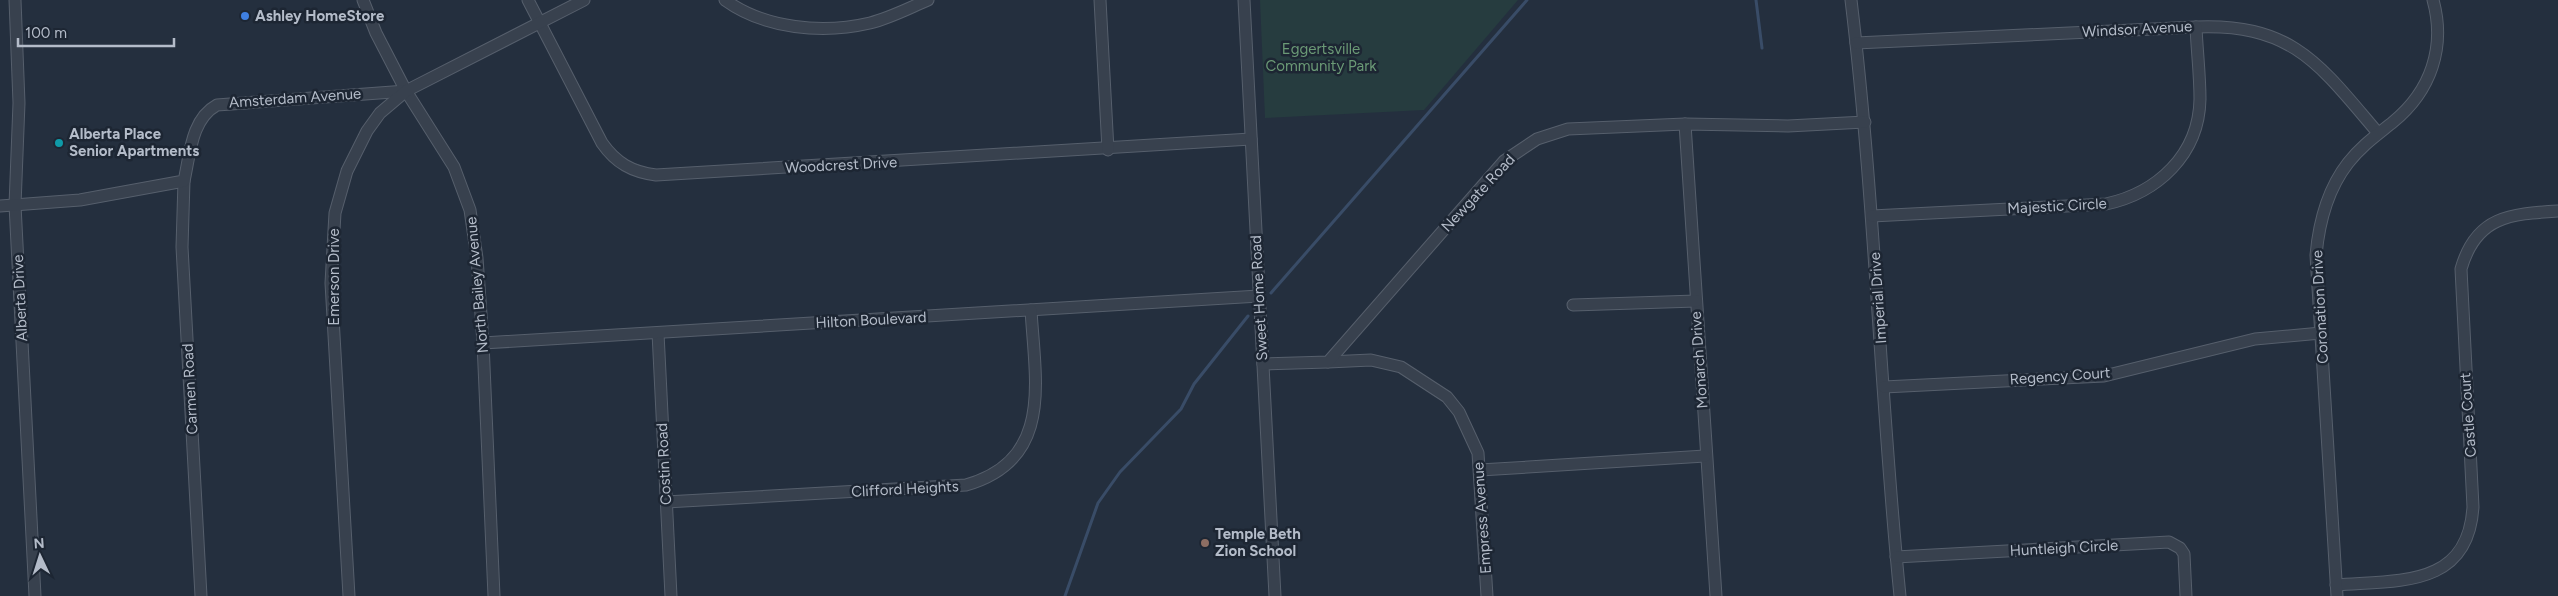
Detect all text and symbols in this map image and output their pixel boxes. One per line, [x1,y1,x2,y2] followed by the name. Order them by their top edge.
[255,7,385,25] place label: Ashley HomeStore
[239,10,251,22] marker: Ashley HomeStore
[18,15,174,47] scale bar
[2081,17,2193,41] street label: Windsor Avenue
[25,24,67,42] text: 100 m
[1265,40,1377,75] park label: Eggertsville Community Park
[228,84,362,112] street label: Amsterdam Avenue
[69,125,199,160] place label: Alberta Place Senior Apartments
[53,137,65,149] marker: Alberta Place Senior Apartments
[1437,150,1519,236] street label: Newgate Road
[784,153,898,177] street label: Woodcrest Drive
[2007,194,2107,218] street label: Majestic Circle
[462,216,492,354] street label: North Bailey Avenue
[325,228,343,326] street label: Emerson Drive
[1247,235,1271,361] street label: Sweet Home Road
[2308,250,2332,364] street label: Coronation Drive
[1866,252,1890,344] street label: Imperial Drive
[9,254,31,342] street label: Alberta Drive
[815,308,927,332] street label: Hilton Boulevard
[1687,311,1711,409] street label: Monarch Drive
[179,343,201,435] street label: Carmen Road
[2009,363,2111,389] street label: Regency Court
[2456,372,2480,458] street label: Castle Court
[653,422,675,506] street label: Costin Road
[1469,461,1495,575] street label: Empress Avenue
[851,477,959,501] street label: Clifford Heights
[1215,525,1301,560] place label: Temple Beth Zion School
[15,531,65,581] north arrow
[33,535,45,552] text: N
[2009,536,2119,560] street label: Huntleigh Circle
[1199,537,1211,549] marker: Temple Beth Zion School

